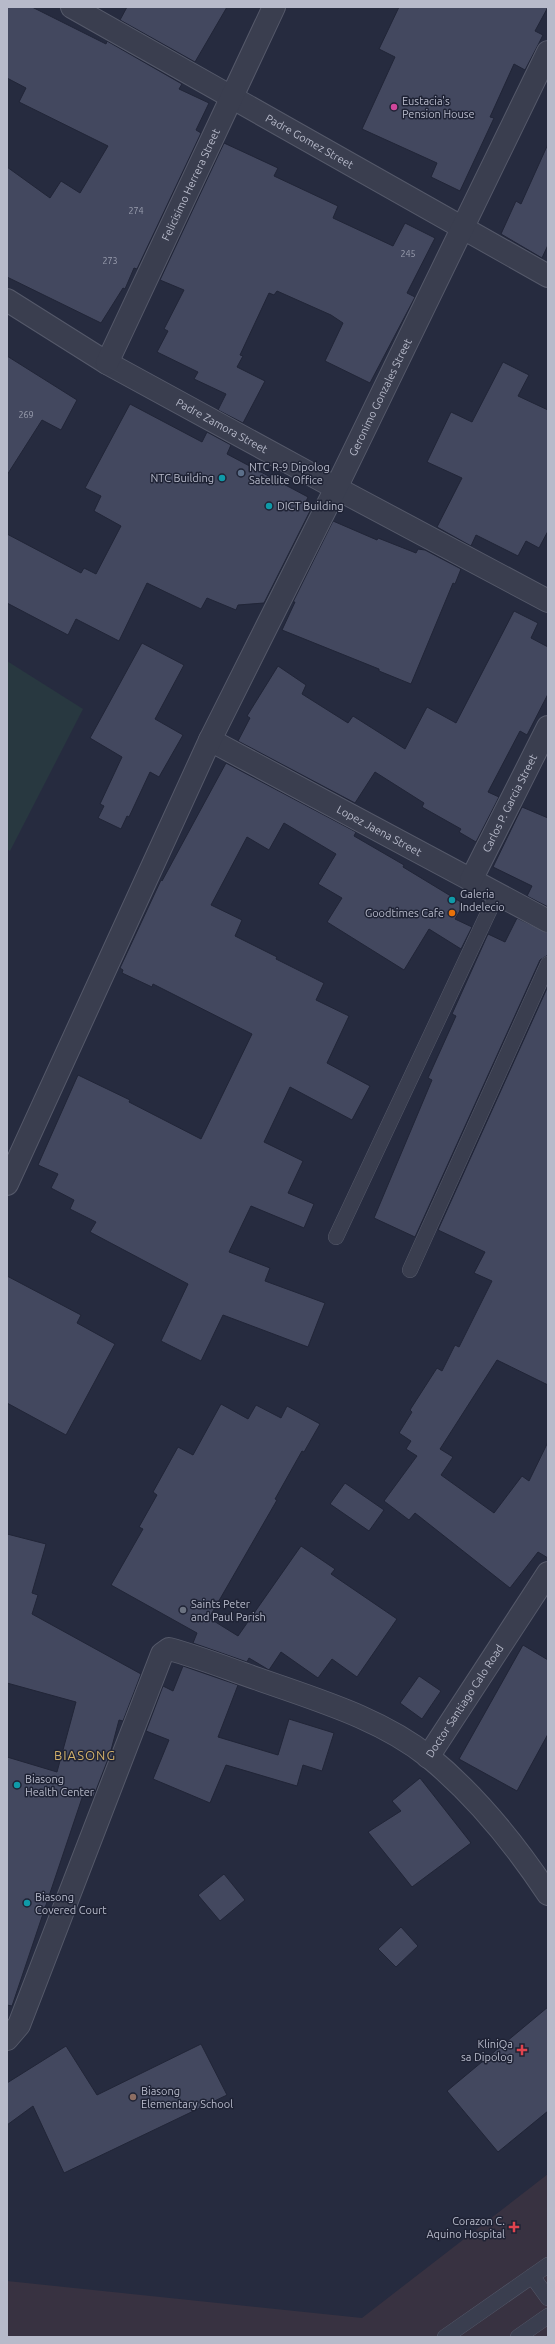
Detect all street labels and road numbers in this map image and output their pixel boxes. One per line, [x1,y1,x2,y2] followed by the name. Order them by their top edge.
[264,112,356,171] street label: Padre Gomez Street
[159,126,222,243] street label: Felicisimo Herrera Street
[347,336,414,458] street label: Geronimo Gonzales Street
[174,396,270,456] street label: Padre Zamora Street
[480,752,540,854] street label: Carlos P. Garcia Street
[335,803,424,859] street label: Lopez Jaena Street
[423,1642,506,1759] street label: Doctor Santiago Calo Road

